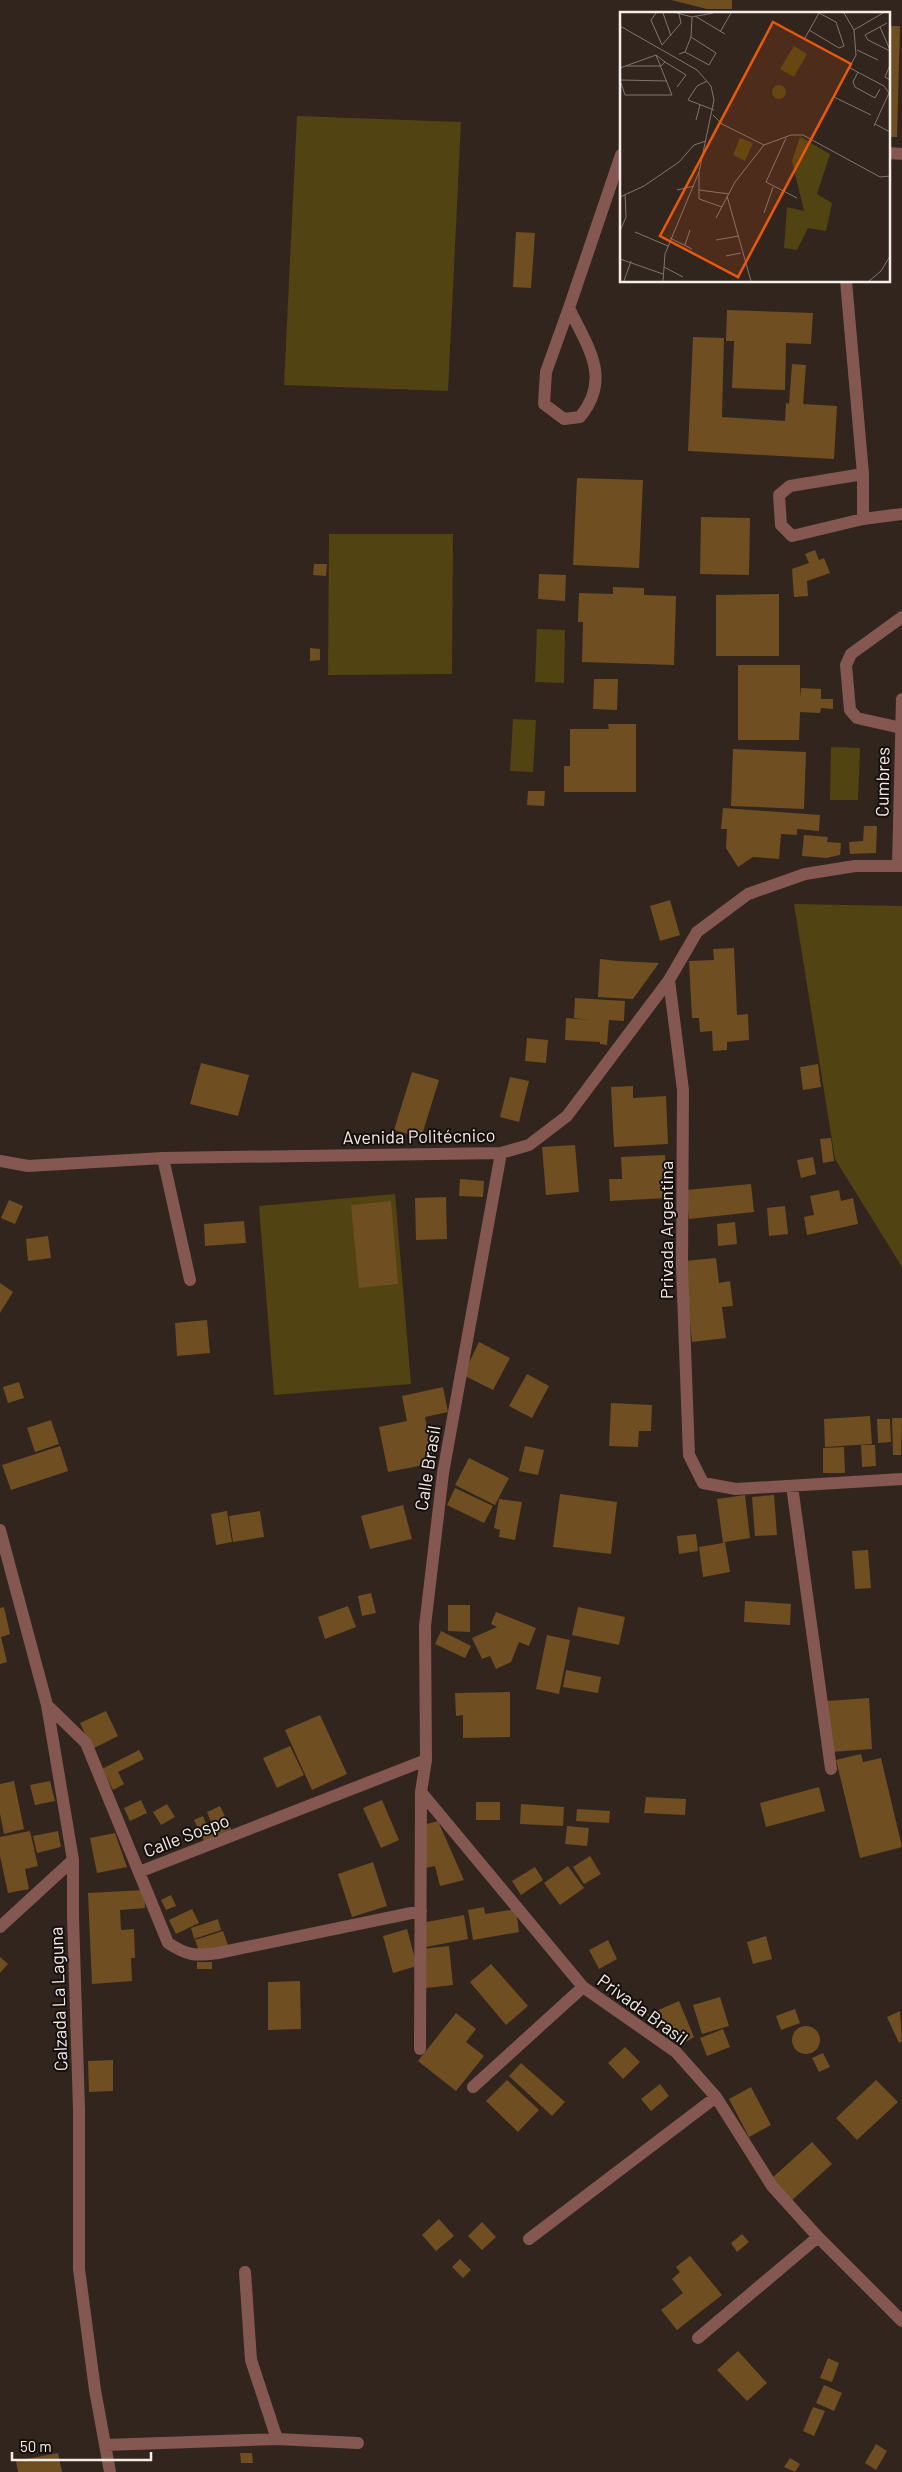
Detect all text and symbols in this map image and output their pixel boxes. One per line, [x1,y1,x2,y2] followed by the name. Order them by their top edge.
[620,12,890,282] inset map
[870,747,894,817] street label: Cumbres
[342,1124,496,1148] street label: Avenida Politécnico
[655,1161,677,1299] street label: Privada Argentina
[409,1424,445,1512] street label: Calle Brasil
[140,1809,232,1861] street label: Calle Sospo
[44,1926,72,2072] street label: Calzada La Laguna
[594,1969,692,2049] street label: Privada Brasil
[12,2430,151,2462] scale bar
[20,2437,52,2455] text: 50 m

